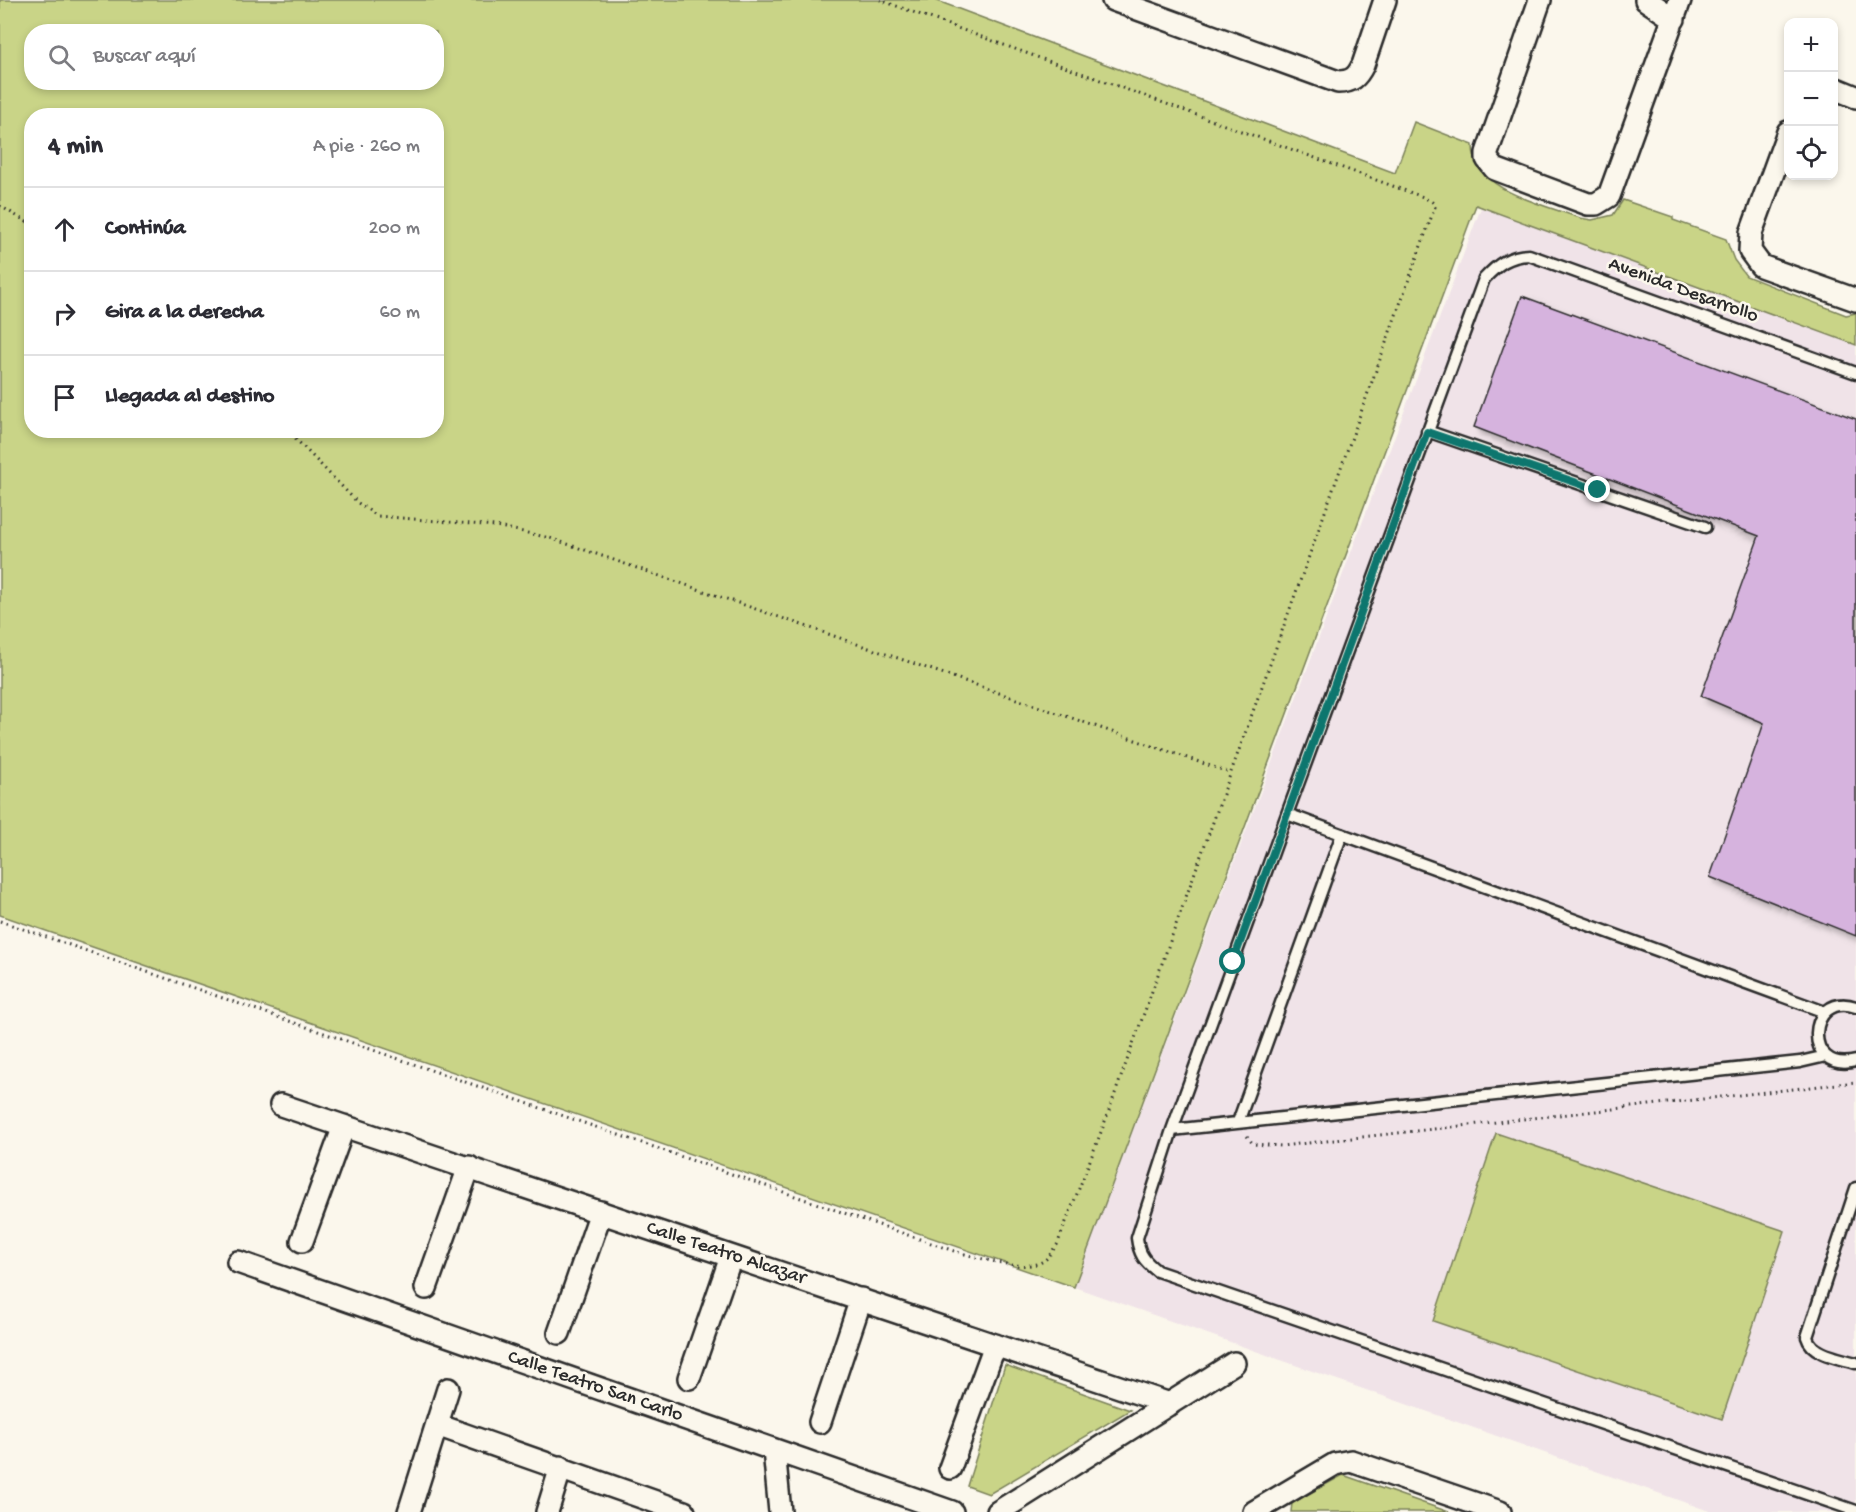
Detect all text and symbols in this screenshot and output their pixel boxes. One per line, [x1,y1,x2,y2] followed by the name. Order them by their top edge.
[1784,18,1838,180] map controls
[1784,18,1838,72] button: +
[24,24,444,90] search box
[45,41,78,74] icon: search
[93,44,196,70] text: Buscar aquí
[1784,72,1838,126] button: −
[1784,126,1838,180] button: locate
[48,132,103,163] text: 4 min
[313,136,420,159] text: A pie · 260 m
[48,213,81,246] icon: ahead
[105,216,186,242] text: Continúa
[369,218,420,241] text: 200 m
[1605,253,1761,329] street label: Avenida Desarrollo
[48,297,81,330] icon: right
[105,300,263,326] text: Gira a la derecha
[380,302,420,325] text: 60 m
[48,381,81,414] icon: arrive
[105,384,275,410] text: Llegada al destino
[1584,476,1610,502] route end
[1219,948,1245,974] route start
[643,1217,811,1291] street label: Calle Teatro Alcazar
[504,1346,686,1428] street label: Calle Teatro San Carlo

